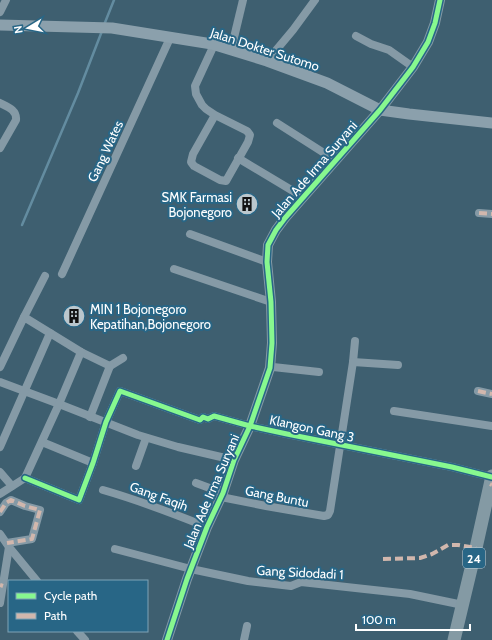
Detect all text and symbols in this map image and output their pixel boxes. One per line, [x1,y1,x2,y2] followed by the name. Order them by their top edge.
[8,8,48,48] north arrow
[208,24,322,74] street label: Jalan Dokter Sutomo
[11,25,26,35] text: N
[84,117,126,184] street label: Gang Wates
[267,117,360,221] street label: Jalan Ade Irma Suryani
[161,189,232,221] place label: SMK Farmasi Bojonegoro
[234,191,260,217] building icon: SMK Farmasi Bojonegoro
[90,301,211,333] place label: MIN 1 Bojonegoro Kepatihan,Bojonegoro
[61,303,87,329] building icon: MIN 1 Bojonegoro Kepatihan,Bojonegoro
[268,411,356,445] street label: Klangon Gang 3
[179,431,242,551] street label: Jalan Ade Irma Suryani
[128,478,190,514] street label: Gang Faqih
[244,482,310,510] street label: Gang Buntu
[463,548,485,568] road number: 24
[256,562,344,582] street label: Gang Sidodadi 1
[8,580,148,632] legend
[44,588,97,603] text: Cycle path
[356,606,470,632] scale bar
[44,608,67,623] text: Path
[362,612,396,627] text: 100 m

